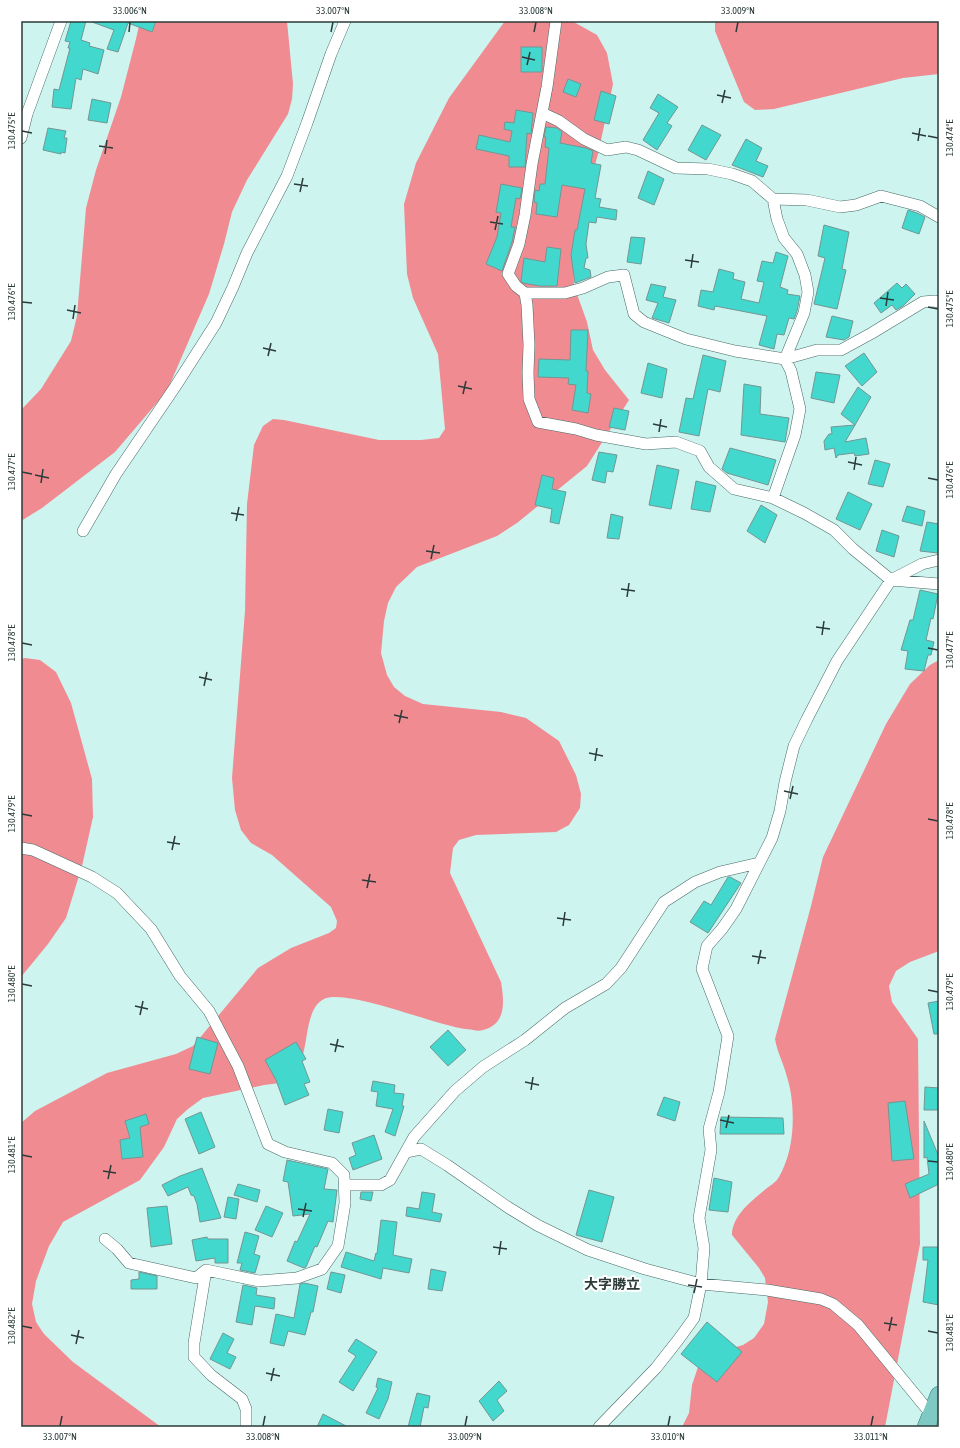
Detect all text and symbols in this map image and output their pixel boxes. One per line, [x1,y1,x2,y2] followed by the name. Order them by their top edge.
[113,5,147,16] text: 33.006°N
[316,5,350,16] text: 33.007°N
[519,5,553,16] text: 33.008°N
[721,5,755,16] text: 33.009°N
[6,112,17,150] text: 130.475°E
[944,119,955,157] text: 130.474°E
[6,283,17,321] text: 130.476°E
[944,290,955,328] text: 130.475°E
[6,453,17,491] text: 130.477°E
[944,461,955,499] text: 130.476°E
[6,624,17,662] text: 130.478°E
[944,631,955,669] text: 130.477°E
[6,795,17,833] text: 130.479°E
[944,802,955,840] text: 130.478°E
[6,965,17,1003] text: 130.480°E
[944,973,955,1011] text: 130.479°E
[6,1136,17,1174] text: 130.481°E
[944,1143,955,1181] text: 130.480°E
[584,1276,640,1292] district label: 大字勝立
[6,1307,17,1345] text: 130.482°E
[944,1314,955,1352] text: 130.481°E
[43,1431,77,1442] text: 33.007°N
[246,1431,280,1442] text: 33.008°N
[448,1431,482,1442] text: 33.009°N
[651,1431,685,1442] text: 33.010°N
[854,1431,888,1442] text: 33.011°N

